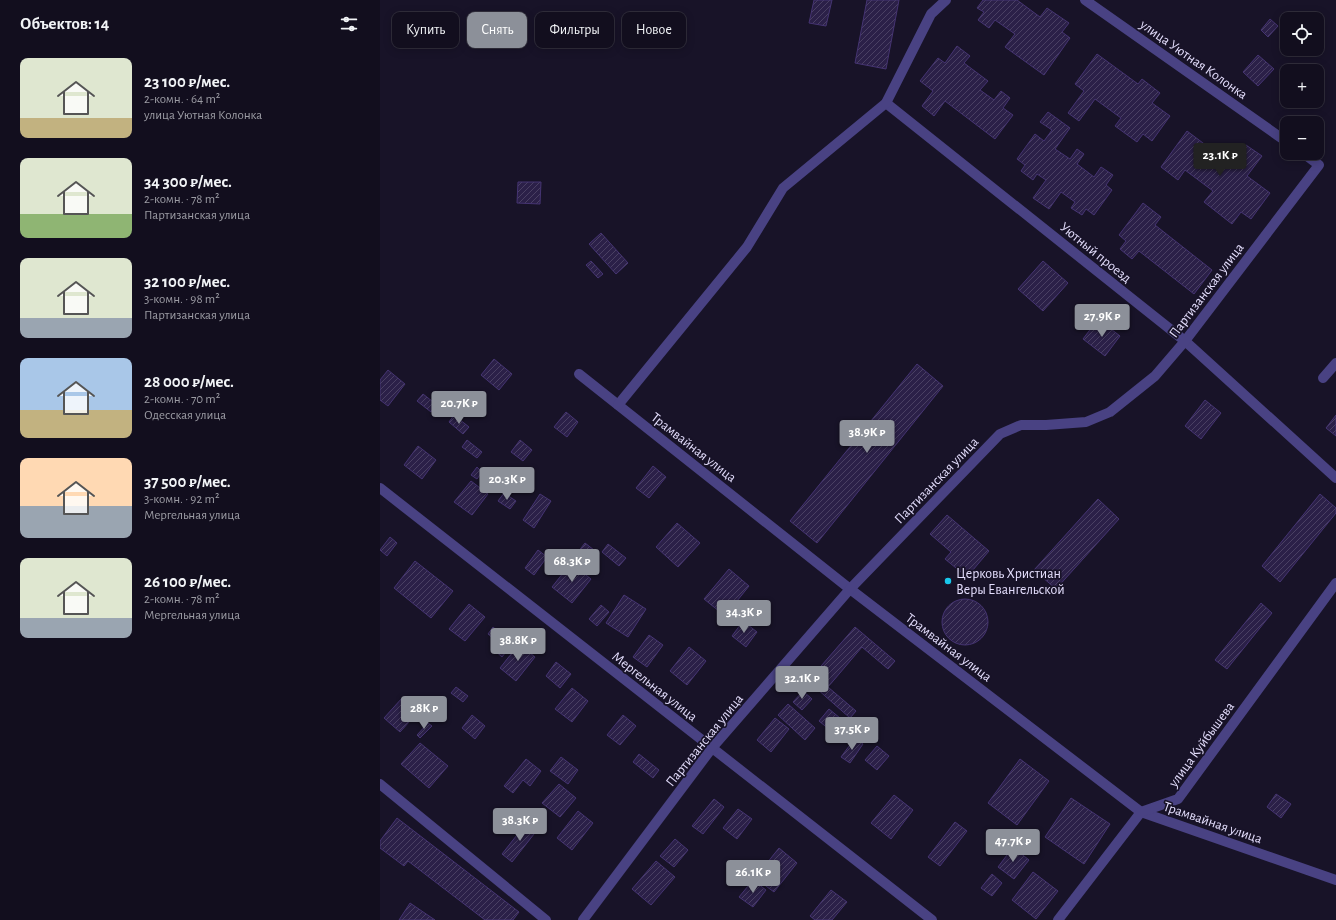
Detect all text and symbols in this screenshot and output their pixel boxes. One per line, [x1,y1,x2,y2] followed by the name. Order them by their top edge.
[392,12,459,48] chip: Купить
[467,12,527,48] chip: Снять
[535,12,614,48] chip: Фильтры
[622,12,686,48] chip: Новое
[1280,12,1324,160] map controls
[1280,12,1324,56] button: locate
[338,13,360,35] icon: filters
[20,15,109,32] text: Объектов: 14
[1136,17,1250,102] street label: улица Уютная Колонка
[1280,64,1324,108] button: +
[144,73,230,90] text: 23 100 ₽/мес.
[52,74,100,122] icon: home
[144,93,220,106] text: 2-комн. · 64 m²
[144,109,262,122] text: улица Уютная Колонка
[1280,116,1324,160] button: −
[1183,143,1257,177] pin: 23.1K ₽
[1202,149,1238,162] text: 23.1K ₽
[144,173,232,190] text: 34 300 ₽/мес.
[52,174,100,222] icon: home
[144,193,220,206] text: 2-комн. · 78 m²
[144,209,250,222] text: Партизанская улица
[1057,220,1134,286] street label: Уютный проезд
[1167,240,1247,340] street label: Партизанская улица
[144,273,230,290] text: 32 100 ₽/мес.
[52,274,100,322] icon: home
[144,293,220,306] text: 3-комн. · 98 m²
[1065,304,1139,338] pin: 27.9K ₽
[144,309,250,322] text: Партизанская улица
[1084,310,1120,323] text: 27.9K ₽
[144,373,234,390] text: 28 000 ₽/мес.
[52,374,100,422] icon: home
[422,391,496,425] pin: 20.7K ₽
[144,393,220,406] text: 2-комн. · 70 m²
[440,397,478,410] text: 20.7K ₽
[144,409,226,422] text: Одесская улица
[648,410,739,486] street label: Трамвайная улица
[830,420,904,454] pin: 38.9K ₽
[849,426,885,439] text: 38.9K ₽
[892,434,982,527] street label: Партизанская улица
[470,467,544,501] pin: 20.3K ₽
[144,473,231,490] text: 37 500 ₽/мес.
[488,473,526,486] text: 20.3K ₽
[52,474,100,522] icon: home
[144,493,219,506] text: 3-комн. · 92 m²
[144,509,240,522] text: Мергельная улица
[535,549,609,583] pin: 68.3K ₽
[554,555,590,568] text: 68.3K ₽
[956,567,1065,597] place label: Церковь Христиан Веры Евангельской
[144,573,231,590] text: 26 100 ₽/мес.
[52,574,100,622] icon: home
[943,576,953,586] marker: Церковь Христиан Веры Евангельской
[144,593,220,606] text: 2-комн. · 78 m²
[707,600,781,634] pin: 34.3K ₽
[726,606,762,619] text: 34.3K ₽
[144,609,240,622] text: Мергельная улица
[903,611,994,685] street label: Трамвайная улица
[481,628,555,662] pin: 38.8K ₽
[499,634,537,647] text: 38.8K ₽
[609,649,700,725] street label: Мергельная улица
[765,666,839,700] pin: 32.1K ₽
[784,672,820,685] text: 32.1K ₽
[663,691,747,789] street label: Партизанская улица
[396,696,452,730] pin: 28K ₽
[1166,699,1238,790] street label: улица Куйбышева
[410,702,438,715] text: 28K ₽
[815,717,889,751] pin: 37.5K ₽
[834,723,870,736] text: 37.5K ₽
[1161,799,1264,847] street label: Трамвайная улица
[483,808,557,842] pin: 38.3K ₽
[502,814,538,827] text: 38.3K ₽
[976,829,1050,863] pin: 47.7K ₽
[995,835,1031,848] text: 47.7K ₽
[716,860,790,894] pin: 26.1K ₽
[735,866,771,879] text: 26.1K ₽

